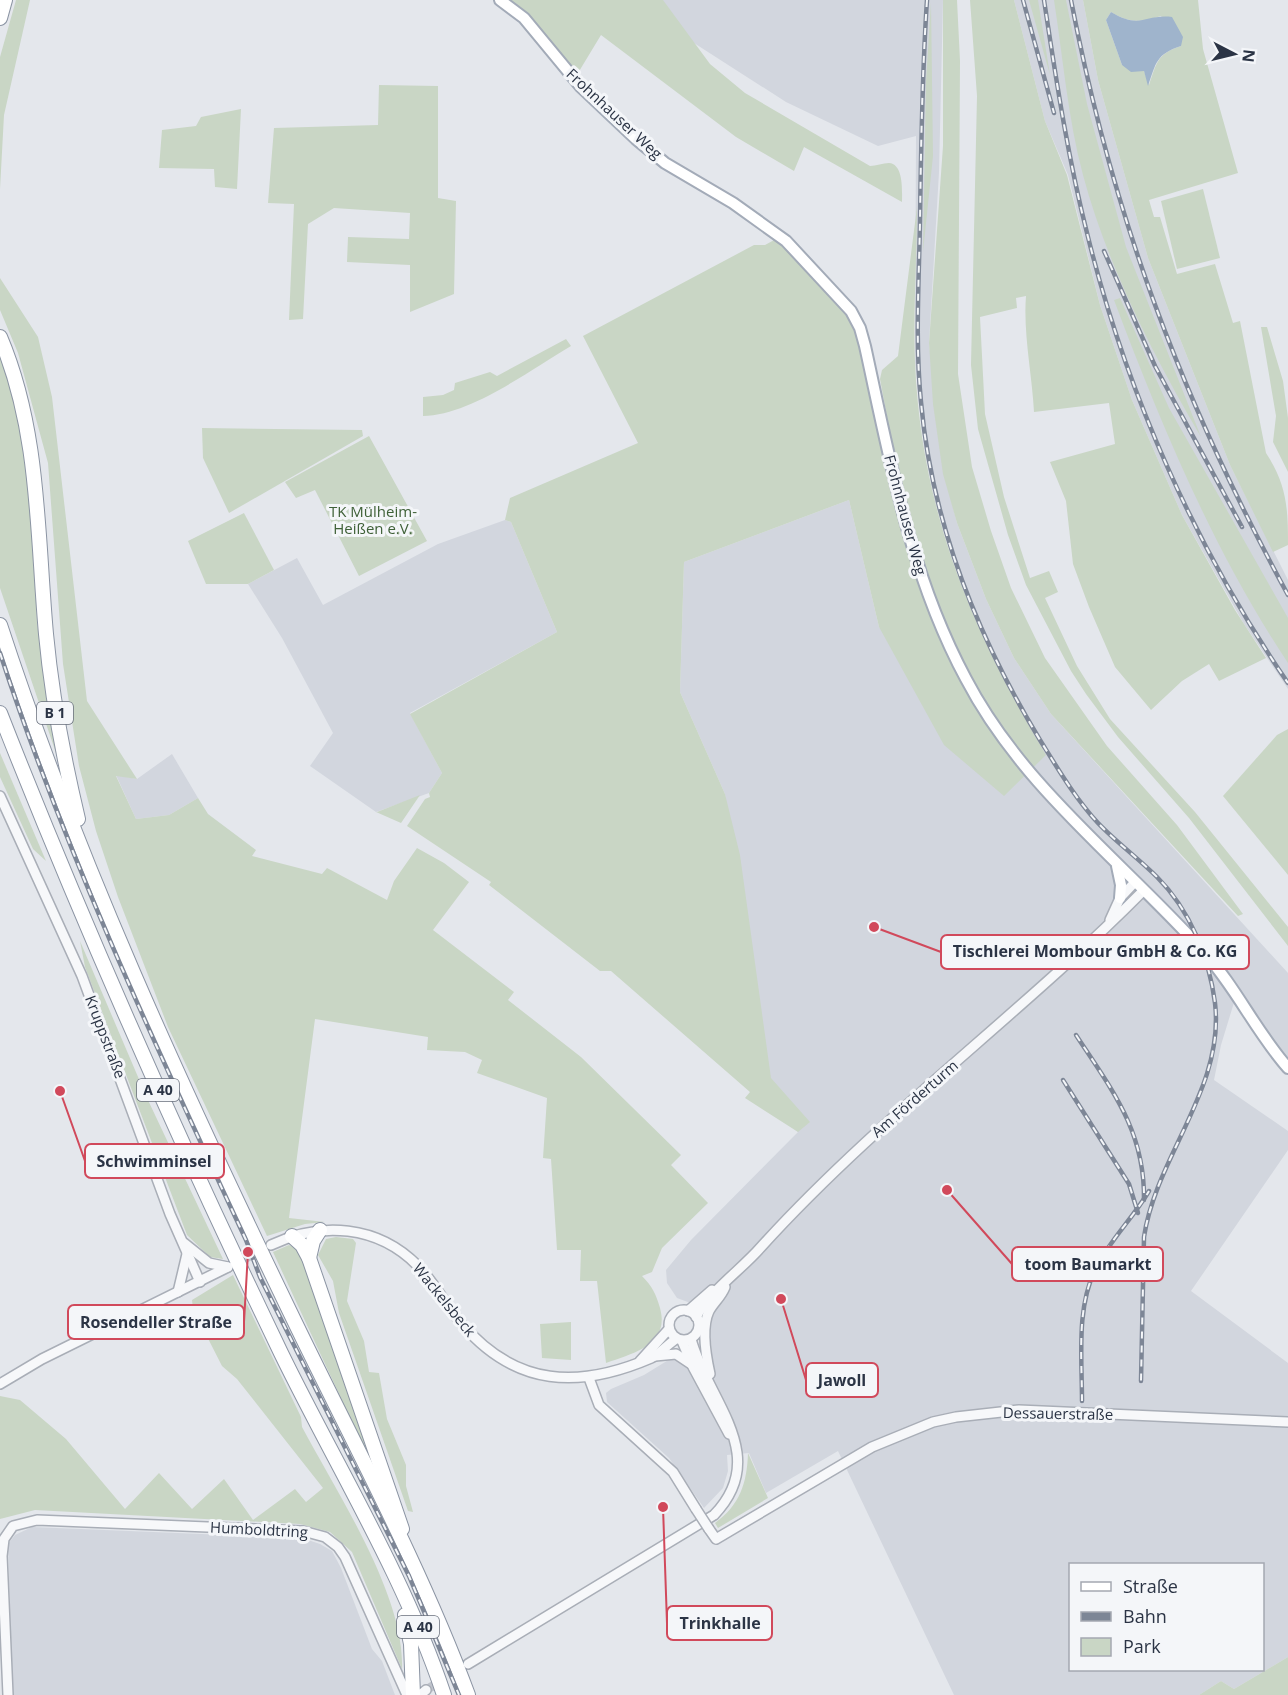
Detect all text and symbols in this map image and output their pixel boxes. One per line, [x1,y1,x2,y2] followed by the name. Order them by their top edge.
[1204,24,1264,84] north arrow
[1237,48,1261,64] text: N
[563,64,667,163] street label: Frohnhauser Weg
[880,452,932,577] street label: Frohnhauser Weg
[329,501,417,538] park label: TK Mülheim- Heißen e.V.
[37,702,73,724] road number: B 1
[941,935,1249,969] callout: Tischlerei Mombour GmbH & Co. KG
[953,940,1237,962] text: Tischlerei Mombour GmbH & Co. KG
[81,992,131,1081] street label: Kruppstraße
[867,1055,962,1141] street label: Am Förderturm
[137,1079,179,1101] road number: A 40
[85,1144,224,1178] callout: Schwimminsel
[96,1150,212,1172] text: Schwimminsel
[1012,1247,1163,1281] callout: toom Baumarkt
[1024,1253,1152,1275] text: toom Baumarkt
[409,1258,481,1340] street label: Wackelsbeck
[68,1305,244,1339] callout: Rosendeller Straße
[80,1311,232,1333] text: Rosendeller Straße
[806,1363,878,1397] callout: Jawoll
[816,1369,866,1391] text: Jawoll
[1003,1402,1113,1424] street label: Dessauerstraße
[210,1516,308,1542] street label: Humboldtring
[1069,1563,1264,1671] legend
[1123,1574,1178,1598] text: Straße
[1123,1604,1167,1628] text: Bahn
[667,1606,772,1640] callout: Trinkhalle
[679,1612,761,1634] text: Trinkhalle
[397,1616,439,1638] road number: A 40
[1123,1634,1161,1658] text: Park

